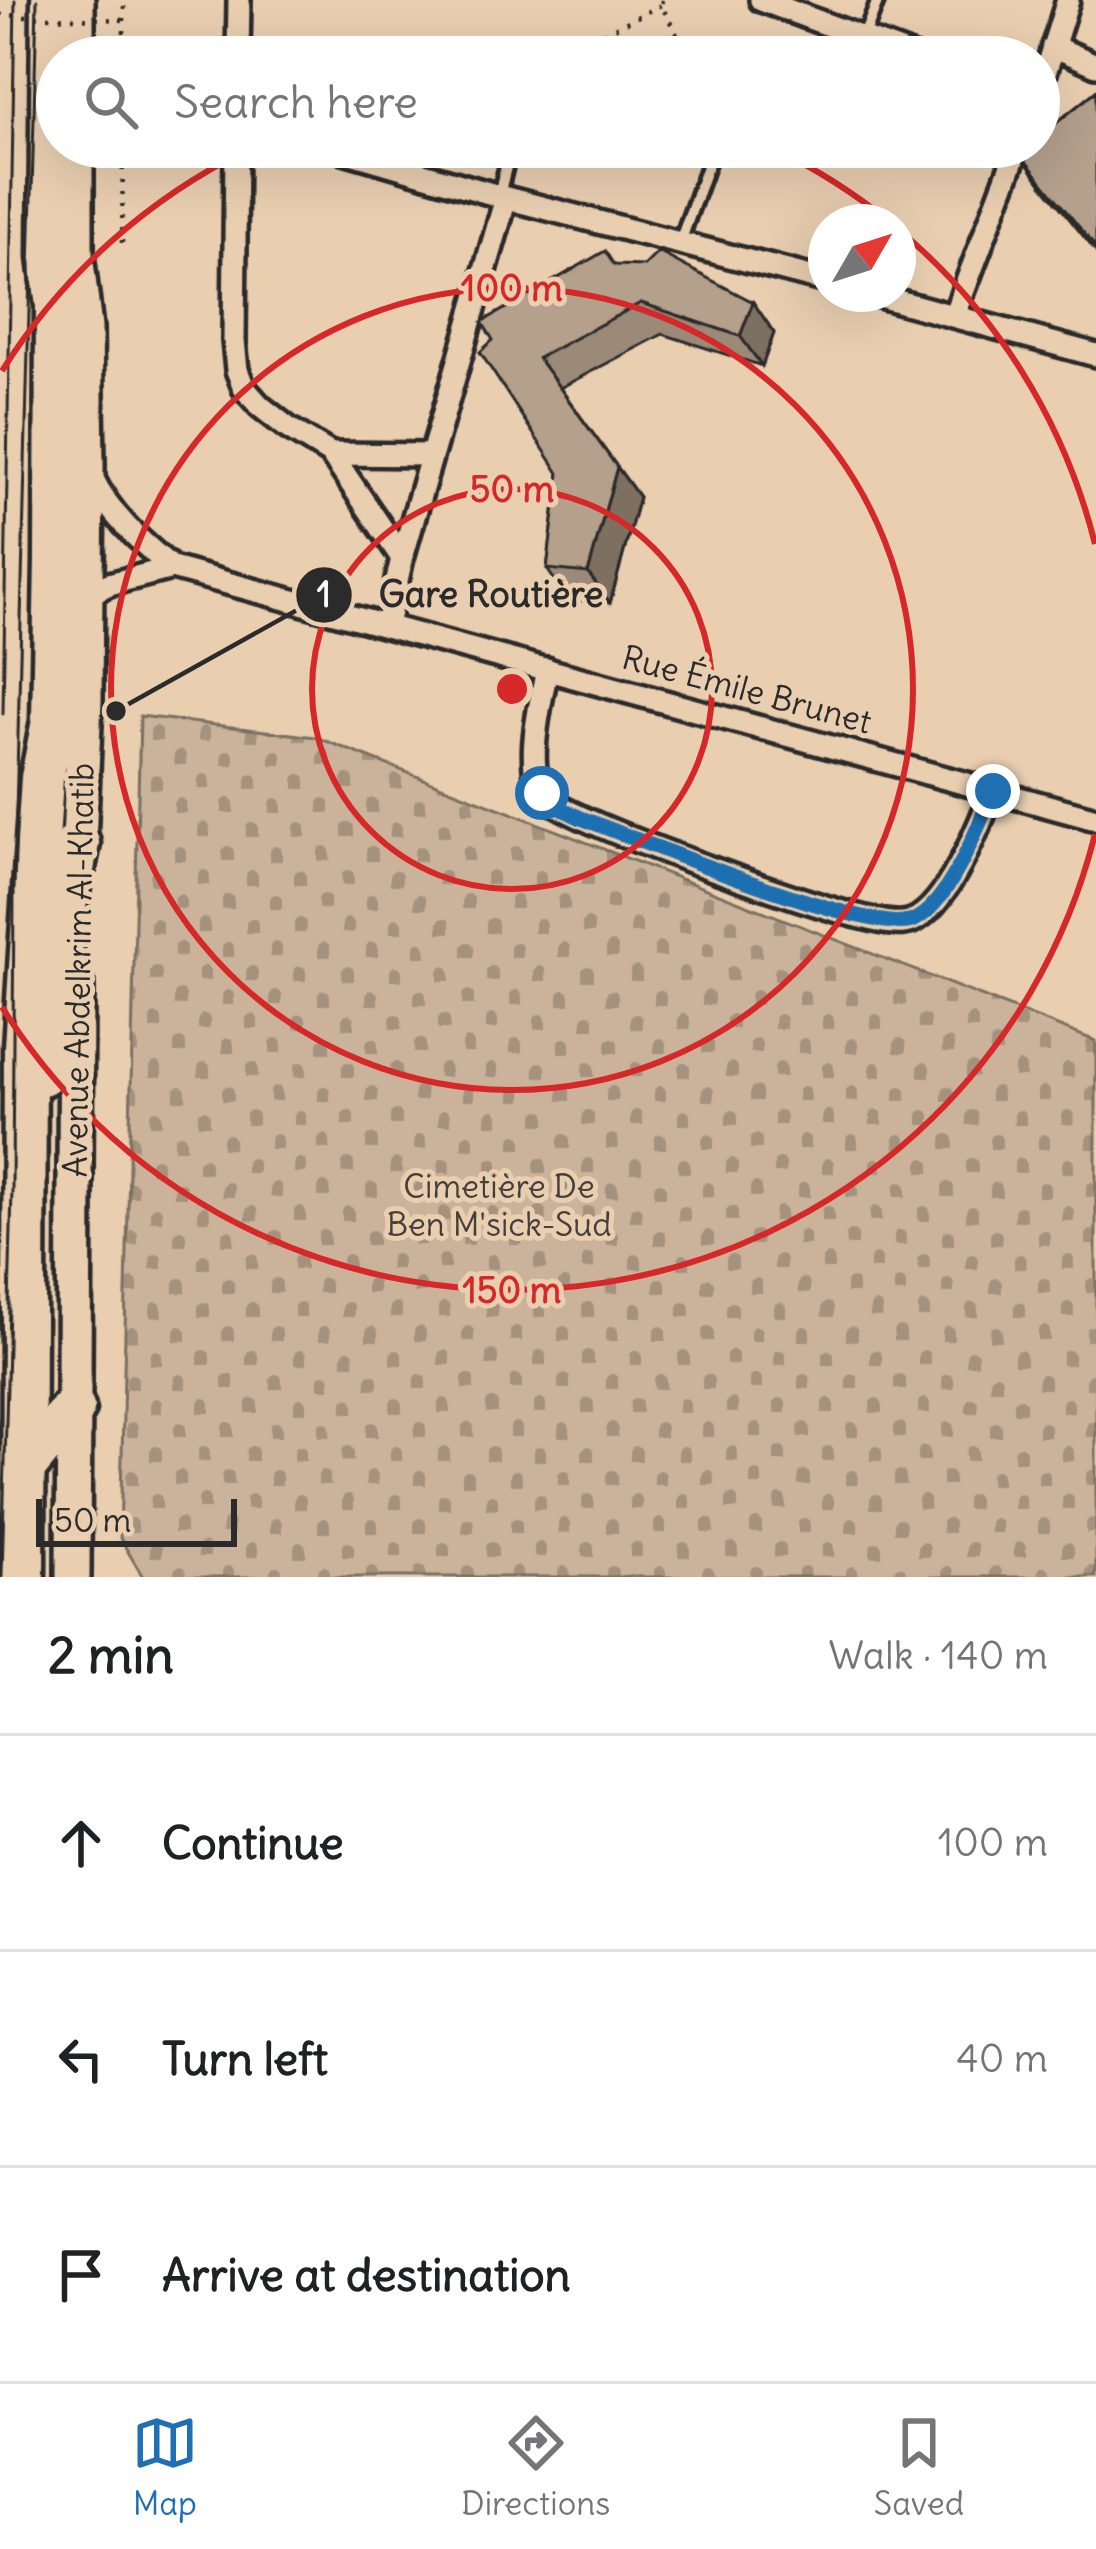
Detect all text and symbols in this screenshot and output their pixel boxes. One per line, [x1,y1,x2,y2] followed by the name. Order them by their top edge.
[36,36,1060,168] search box
[78,69,144,135] icon: search
[174,74,418,130] text: Search here
[808,204,916,312] north arrow
[461,266,563,311] text: 100 m
[470,467,554,512] text: 50 m
[294,559,627,631] callout: Gare Routière
[317,572,331,617] text: 1
[379,572,603,617] text: Gare Routière
[618,636,876,742] street label: Rue Émile Brunet
[491,668,533,710] centre of rings
[53,762,103,1178] street label: Avenue Abdelkrim Al-Khatib
[966,764,1020,818] route end
[515,766,569,820] route start
[386,1165,612,1245] park label: Cimetière De Ben M'sick-Sud
[463,1268,561,1313] text: 150 m
[36,1493,237,1546] scale bar
[54,1499,131,1541] text: 50 m
[48,1623,174,1687] text: 2 min
[829,1631,1048,1680] text: Walk · 140 m
[48,1810,114,1876] icon: ahead
[162,1815,344,1871] text: Continue
[938,1818,1048,1867] text: 100 m
[48,2026,114,2092] icon: left
[162,2031,328,2087] text: Turn left
[956,2034,1048,2083] text: 40 m
[48,2242,114,2308] icon: arrive
[162,2247,571,2303] text: Arrive at destination
[132,2410,198,2524] tab: Map
[461,2410,610,2524] tab: Directions
[874,2410,964,2524] tab: Saved

